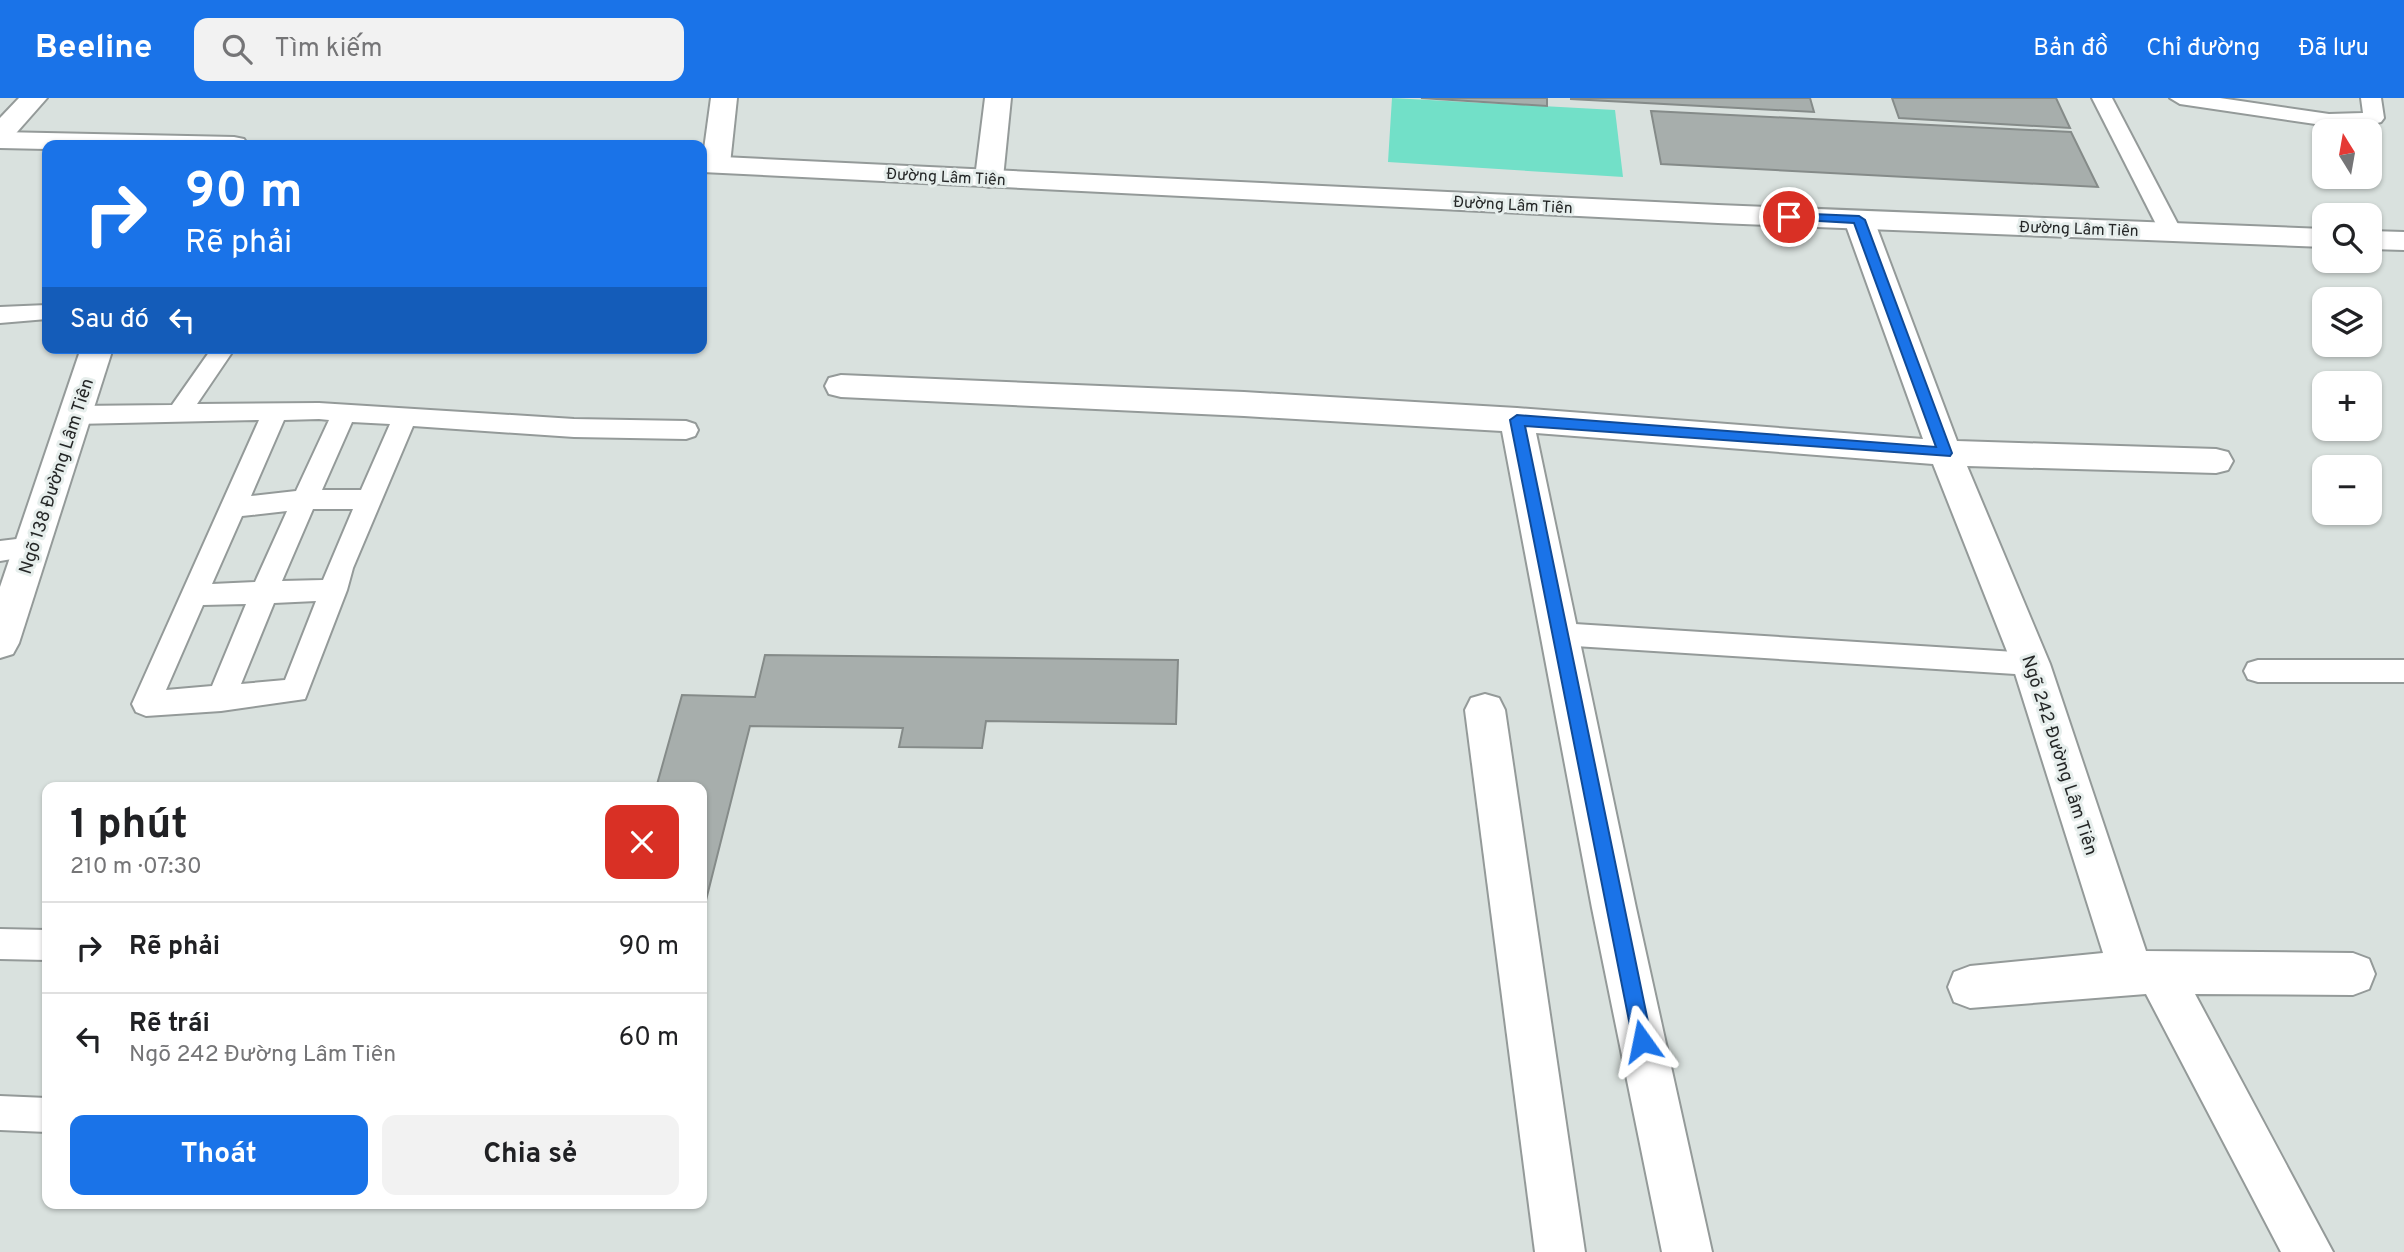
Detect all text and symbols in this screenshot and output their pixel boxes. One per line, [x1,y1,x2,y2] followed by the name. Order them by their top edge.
[194,18,684,81] search box
[35,28,152,70] text: Beeline
[218,30,256,68] icon: search
[274,33,382,66] text: Tìm kiếm
[2033,34,2108,64] text: Bản đồ
[2146,34,2260,64] text: Chỉ đường
[2298,34,2369,64] text: Đã lưu
[2312,119,2382,189] north arrow
[2312,119,2382,525] map controls
[185,163,303,225] text: 90 m
[886,165,1006,191] street label: Đường Lâm Tiên
[70,168,161,259] icon: right
[1759,187,1819,247] pin
[1453,193,1573,219] street label: Đường Lâm Tiên
[1770,198,1808,236] icon: arrive
[2312,203,2382,273] button: search
[2019,218,2139,242] street label: Đường Lâm Tiên
[185,224,292,264] text: Rẽ phải
[2312,287,2382,357] button: layers
[163,301,201,339] icon: left
[70,304,149,337] text: Sau đó
[2312,371,2382,441] button: +
[15,376,100,577] street label: Ngõ 138 Đường Lâm Tiên
[2312,455,2382,525] button: −
[2015,652,2102,858] street label: Ngõ 242 Đường Lâm Tiên
[70,800,188,853] text: 1 phút
[605,805,679,879] button: close
[70,853,202,882] text: 210 m · 07:30
[70,929,108,967] icon: right
[129,931,220,964] text: Rẽ phải
[619,931,679,964] text: 90 m
[1605,1004,1679,1078] position arrow
[129,1008,210,1041] text: Rẽ trái
[70,1020,108,1058] icon: left
[619,1022,679,1055] text: 60 m
[129,1041,396,1070] text: Ngõ 242 Đường Lâm Tiên
[70,1115,368,1195] button: Thoát
[382,1115,679,1195] button: Chia sẻ

